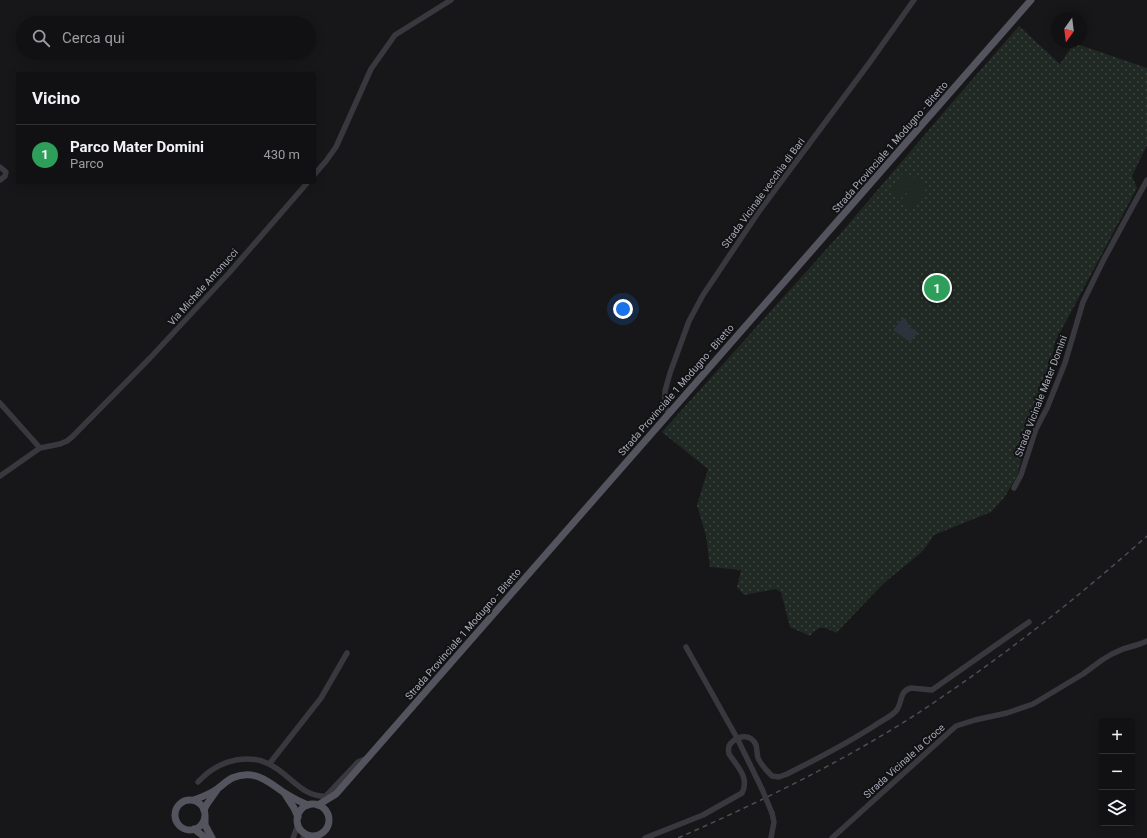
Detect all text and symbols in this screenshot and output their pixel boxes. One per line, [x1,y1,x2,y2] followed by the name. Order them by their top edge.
[1051,12,1087,48] north arrow
[16,16,316,60] search box
[30,27,52,49] icon: search
[62,29,125,47] text: Cerca qui
[830,79,950,215] street label: Strada Provinciale 1 Modugno - Bitetto
[32,88,80,108] text: Vicino
[719,136,807,250] street label: Strada Vicinale vecchia di Bari
[70,138,204,156] text: Parco Mater Domini
[41,147,49,162] text: 1
[263,147,300,162] text: 430 m
[70,156,104,171] text: Parco
[166,247,240,327] street label: Via Michele Antonucci
[924,273,950,303] pin: 1
[613,299,633,319] your location
[616,322,736,458] street label: Strada Provinciale 1 Modugno - Bitetto
[1013,334,1069,458] street label: Strada Vicinale Mater Domini
[403,566,523,702] street label: Strada Provinciale 1 Modugno - Bitetto
[1099,718,1135,826] map controls
[1099,718,1135,754] button: +
[861,722,947,800] street label: Strada Vicinale la Croce
[1099,754,1135,790] button: −
[1099,790,1135,826] button: layers

